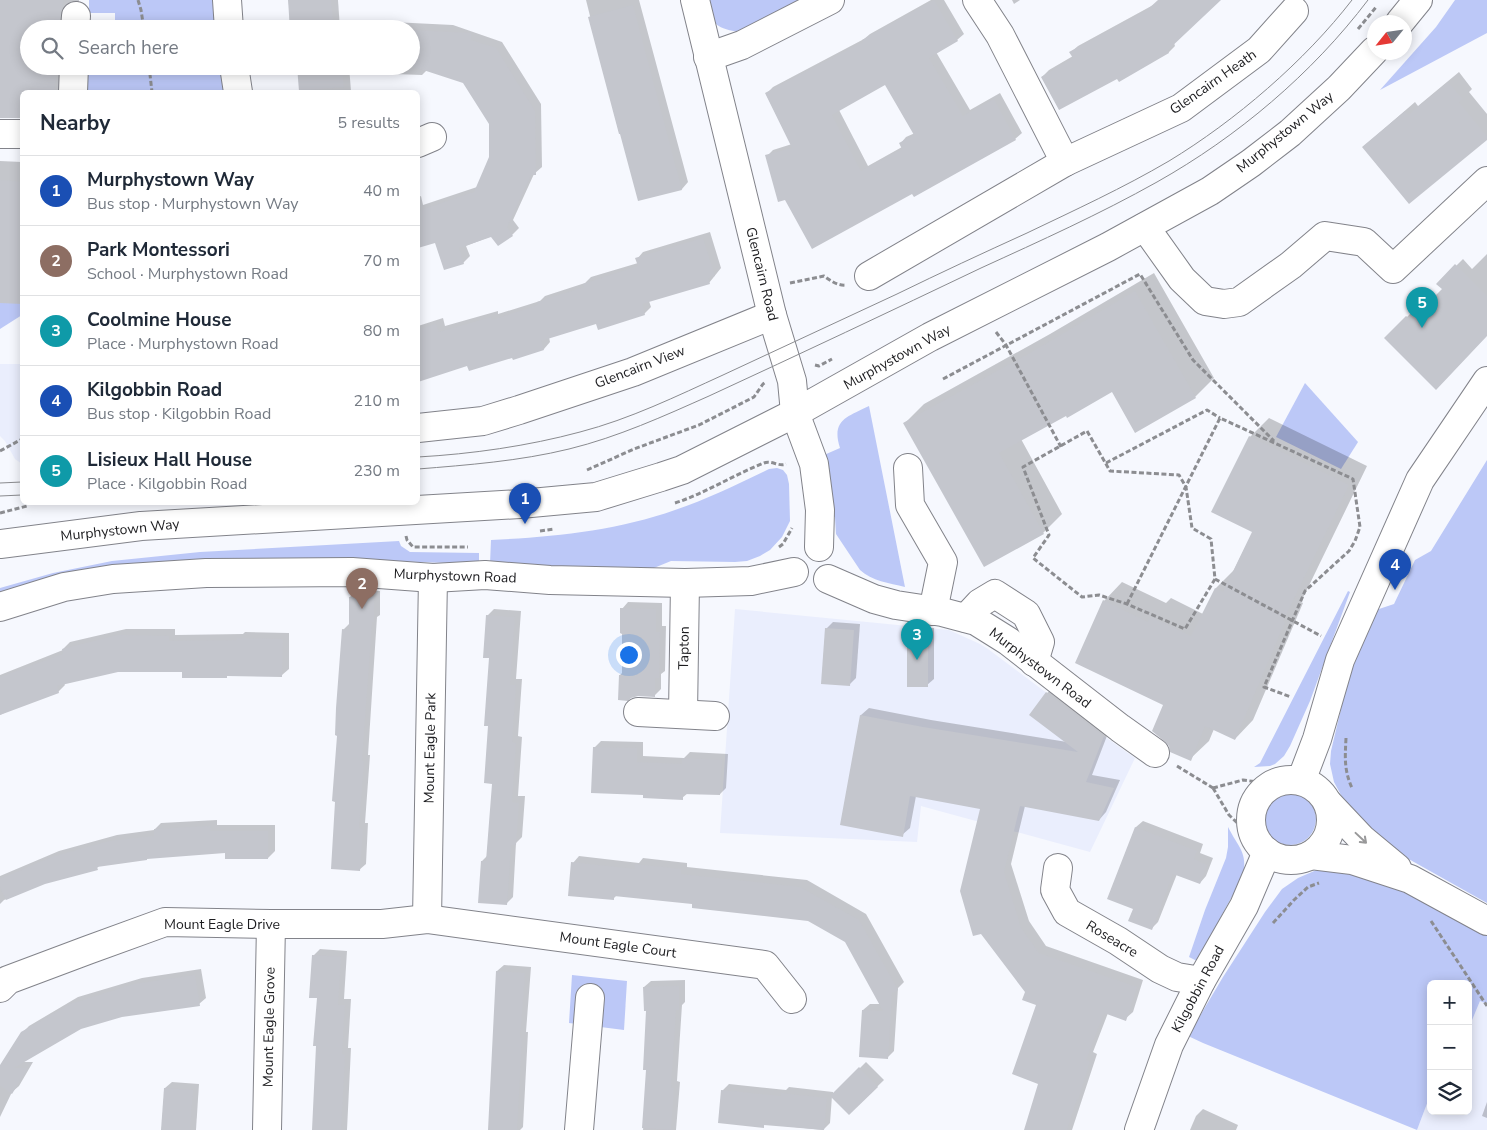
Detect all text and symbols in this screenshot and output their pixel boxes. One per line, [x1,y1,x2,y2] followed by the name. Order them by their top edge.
[1367,15,1412,60] north arrow
[20,20,420,75] search box
[38,34,66,62] icon: search
[78,35,179,61] text: Search here
[1166,45,1260,119] street label: Glencairn Heath
[1233,86,1338,177] street label: Murphystown Way
[40,109,110,137] text: Nearby
[338,112,400,134] text: 5 results
[87,167,254,193] text: Murphystown Way
[51,180,61,202] text: 1
[363,180,400,202] text: 40 m
[87,193,299,215] text: Bus stop · Murphystown Way
[741,225,783,323] street label: Glencairn Road
[87,237,230,263] text: Park Montessori
[51,250,61,272] text: 2
[363,250,400,272] text: 70 m
[87,263,288,285] text: School · Murphystown Road
[1406,287,1438,328] pin: 5
[87,307,231,333] text: Coolmine House
[840,319,955,394] street label: Murphystown Way
[51,320,61,342] text: 3
[363,320,400,342] text: 80 m
[87,333,279,355] text: Place · Murphystown Road
[592,341,688,393] street label: Glencairn View
[87,377,222,403] text: Kilgobbin Road
[51,390,61,412] text: 4
[353,390,400,412] text: 210 m
[87,403,271,425] text: Bus stop · Kilgobbin Road
[87,447,252,473] text: Lisieux Hall House
[51,460,61,482] text: 5
[353,460,400,482] text: 230 m
[87,473,247,495] text: Place · Kilgobbin Road
[509,483,541,524] pin: 1
[60,514,181,546] street label: Murphystown Way
[1379,549,1411,590] pin: 4
[393,564,517,588] street label: Murphystown Road
[346,568,378,609] pin: 2
[901,619,933,660] pin: 3
[985,623,1095,713] street label: Murphystown Road
[674,626,694,670] street label: Tapton
[616,642,642,668] your location
[420,691,440,804] street label: Mount Eagle Park
[1355,832,1368,844] one-way arrow
[164,915,280,934] street label: Mount Eagle Drive
[1082,916,1142,962] street label: Roseacre
[558,927,678,963] street label: Mount Eagle Court
[1167,942,1229,1036] street label: Kilgobbin Road
[258,967,280,1087] street label: Mount Eagle Grove
[1427,980,1472,1115] map controls
[1427,980,1472,1025] button: +
[1427,1025,1472,1070] button: −
[1427,1070,1472,1115] button: layers

